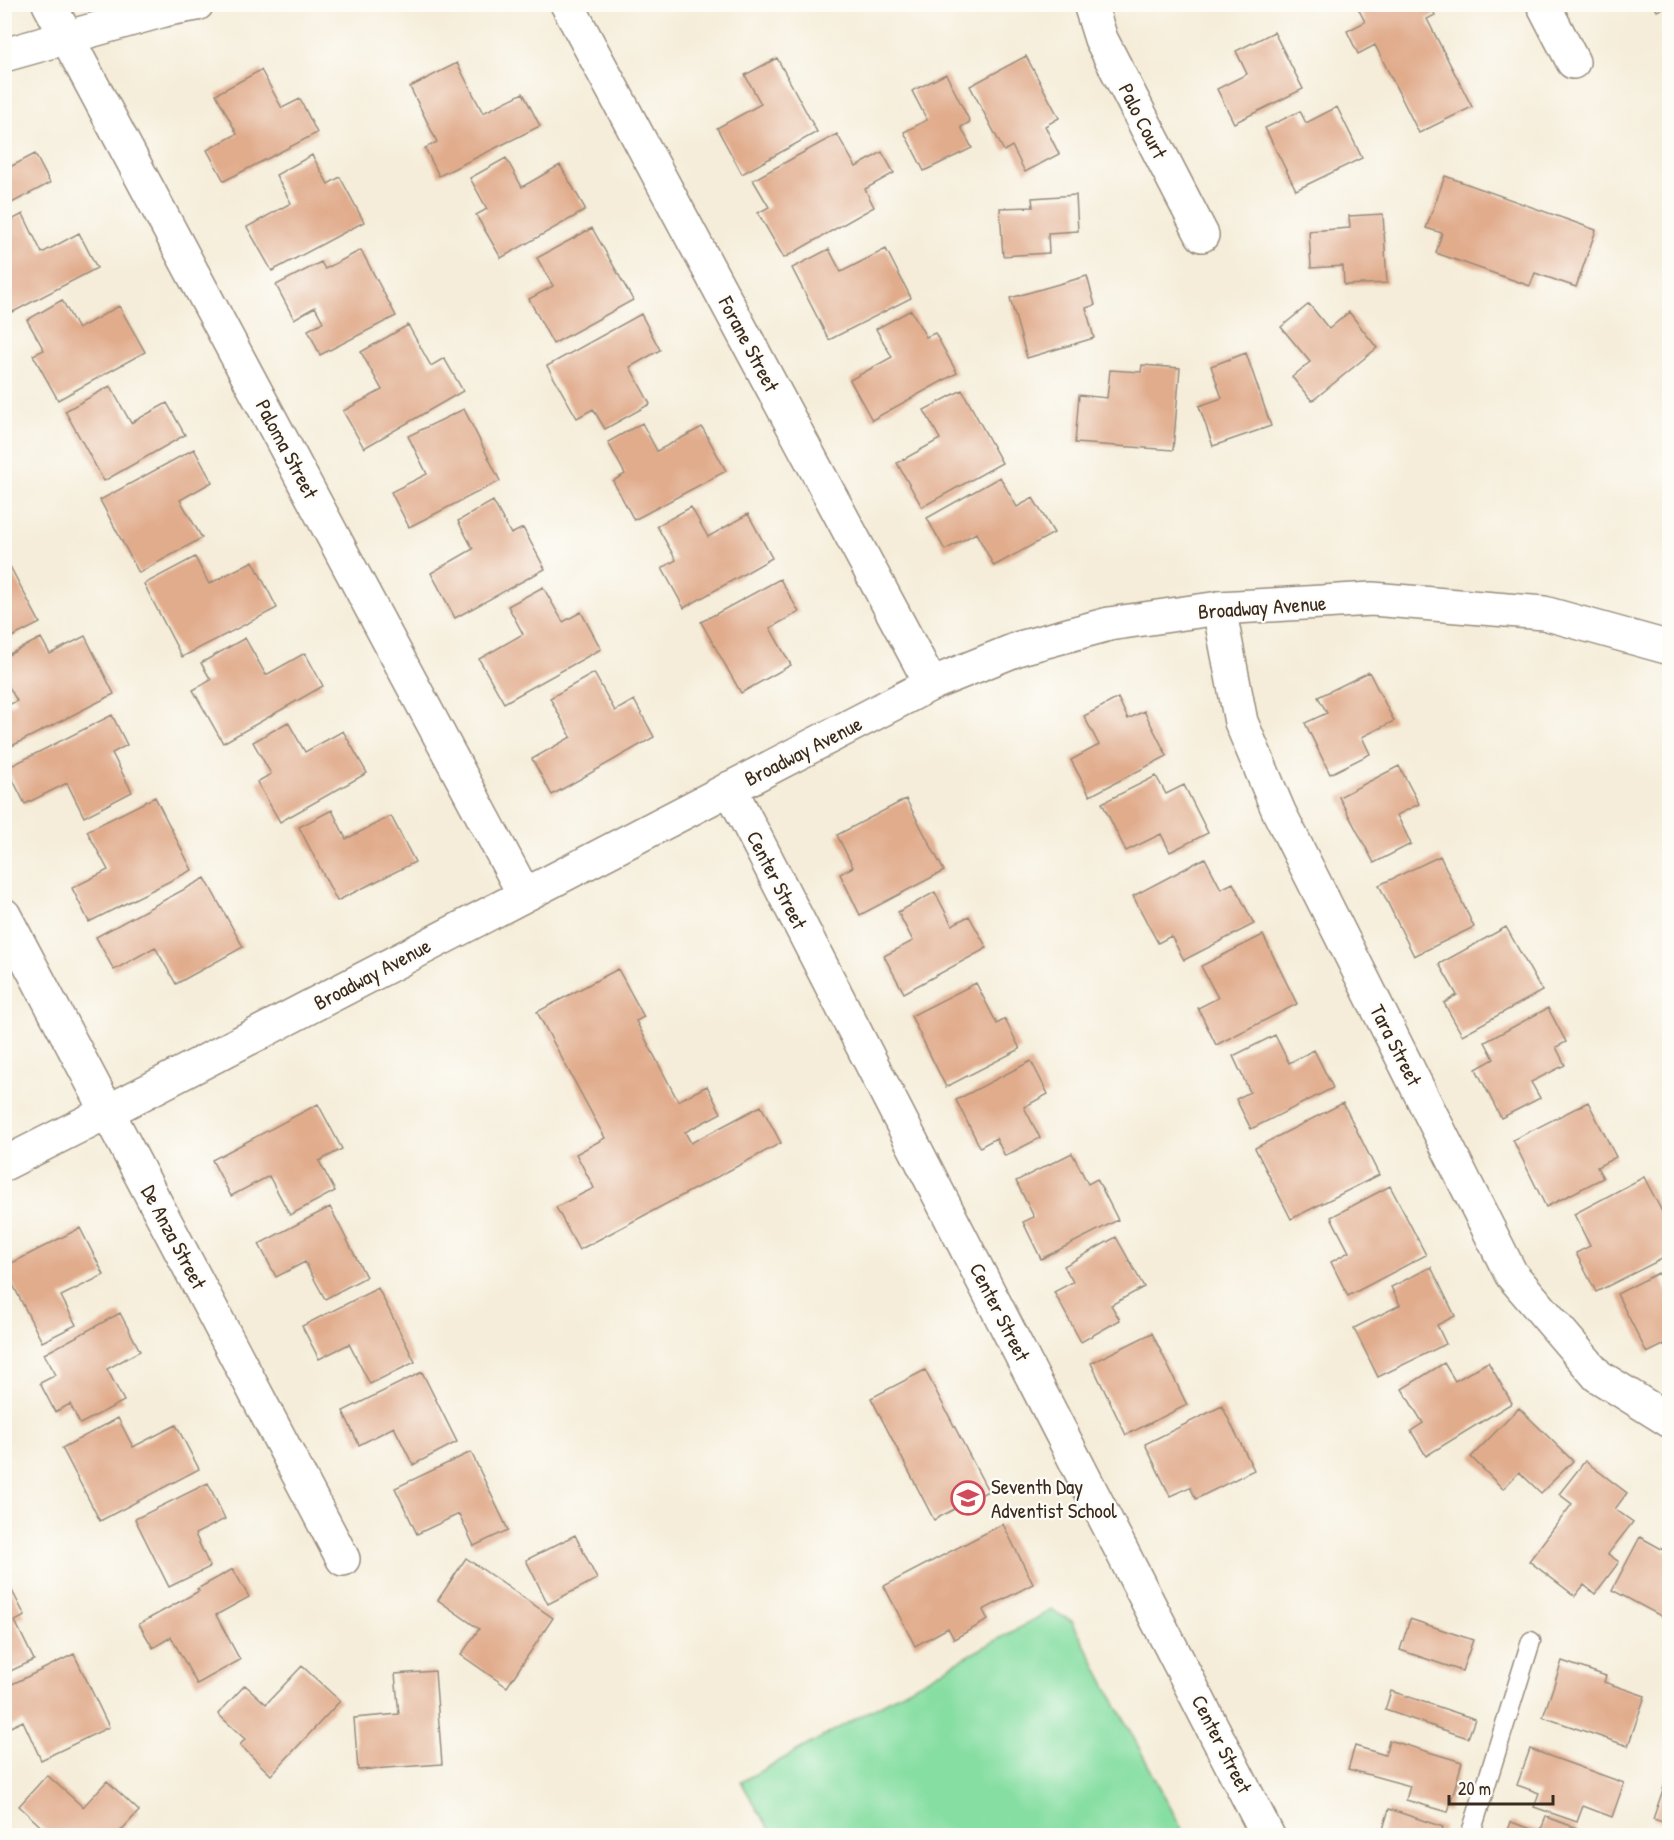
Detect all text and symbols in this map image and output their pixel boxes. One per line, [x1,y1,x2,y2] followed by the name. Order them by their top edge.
[1112,78,1175,164] street label: Palo Court
[711,290,787,397] street label: Forane Street
[249,394,326,504] street label: Paloma Street
[1197,588,1327,626] street label: Broadway Avenue
[739,709,867,793] street label: Broadway Avenue
[740,826,815,935] street label: Center Street
[308,931,436,1017] street label: Broadway Avenue
[1363,999,1429,1092] street label: Tara Street
[134,1180,214,1295] street label: De Anza Street
[963,1258,1038,1367] street label: Center Street
[991,1472,1117,1525] place label: Seventh Day Adventist School
[950,1480,986,1516] school or university icon: Seventh Day Adventist School
[1185,1690,1260,1799] street label: Center Street
[1449,1768,1552,1806] scale bar
[1458,1776,1491,1801] text: 20 m

